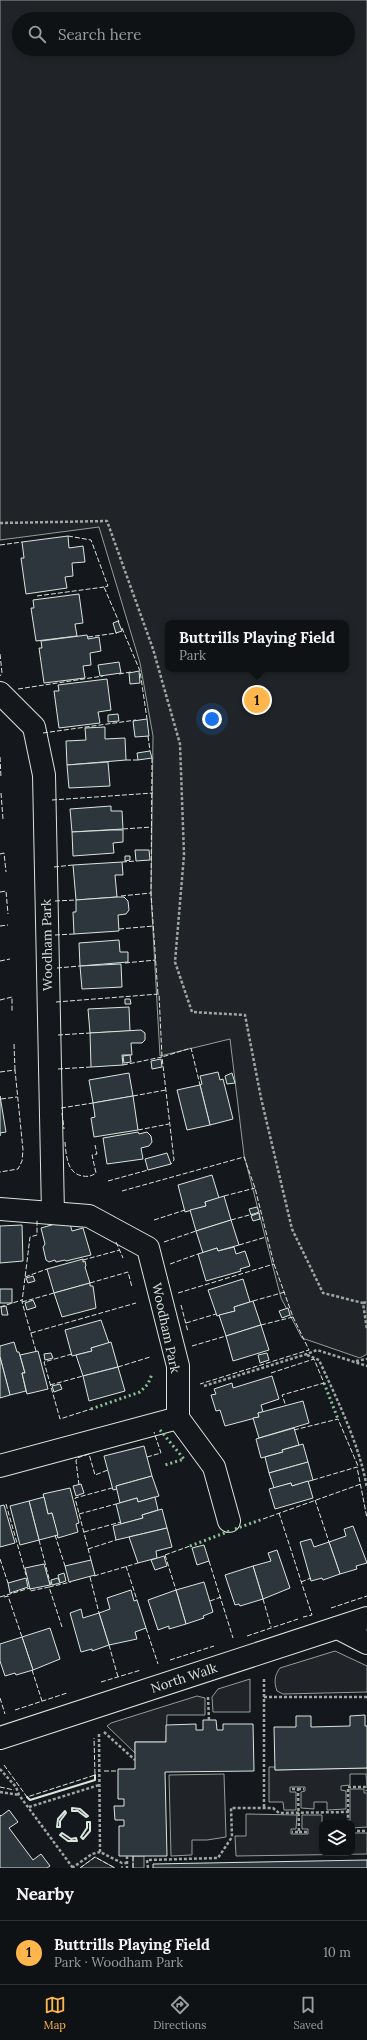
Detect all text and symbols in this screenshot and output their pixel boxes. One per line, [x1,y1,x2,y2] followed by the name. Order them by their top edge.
[12,12,355,56] search box
[26,23,48,45] icon: search
[58,25,141,44] text: Search here
[165,620,349,672] popup
[179,628,335,647] text: Buttrills Playing Field
[179,647,206,664] text: Park
[244,685,270,715] pin: 1
[202,709,222,729] your location
[38,899,56,991] street label: Woodham Park
[148,1281,184,1375] street label: Woodham Park
[149,1659,219,1697] street label: North Walk
[319,1820,355,1856] map controls
[319,1820,355,1856] button: layers
[16,1883,74,1905] text: Nearby
[54,1935,210,1954] text: Buttrills Playing Field
[26,1944,32,1961] text: 1
[323,1944,351,1961] text: 10 m
[54,1954,183,1971] text: Park · Woodham Park
[44,1994,66,2032] tab: Map
[153,1994,206,2032] tab: Directions
[294,1994,323,2032] tab: Saved

